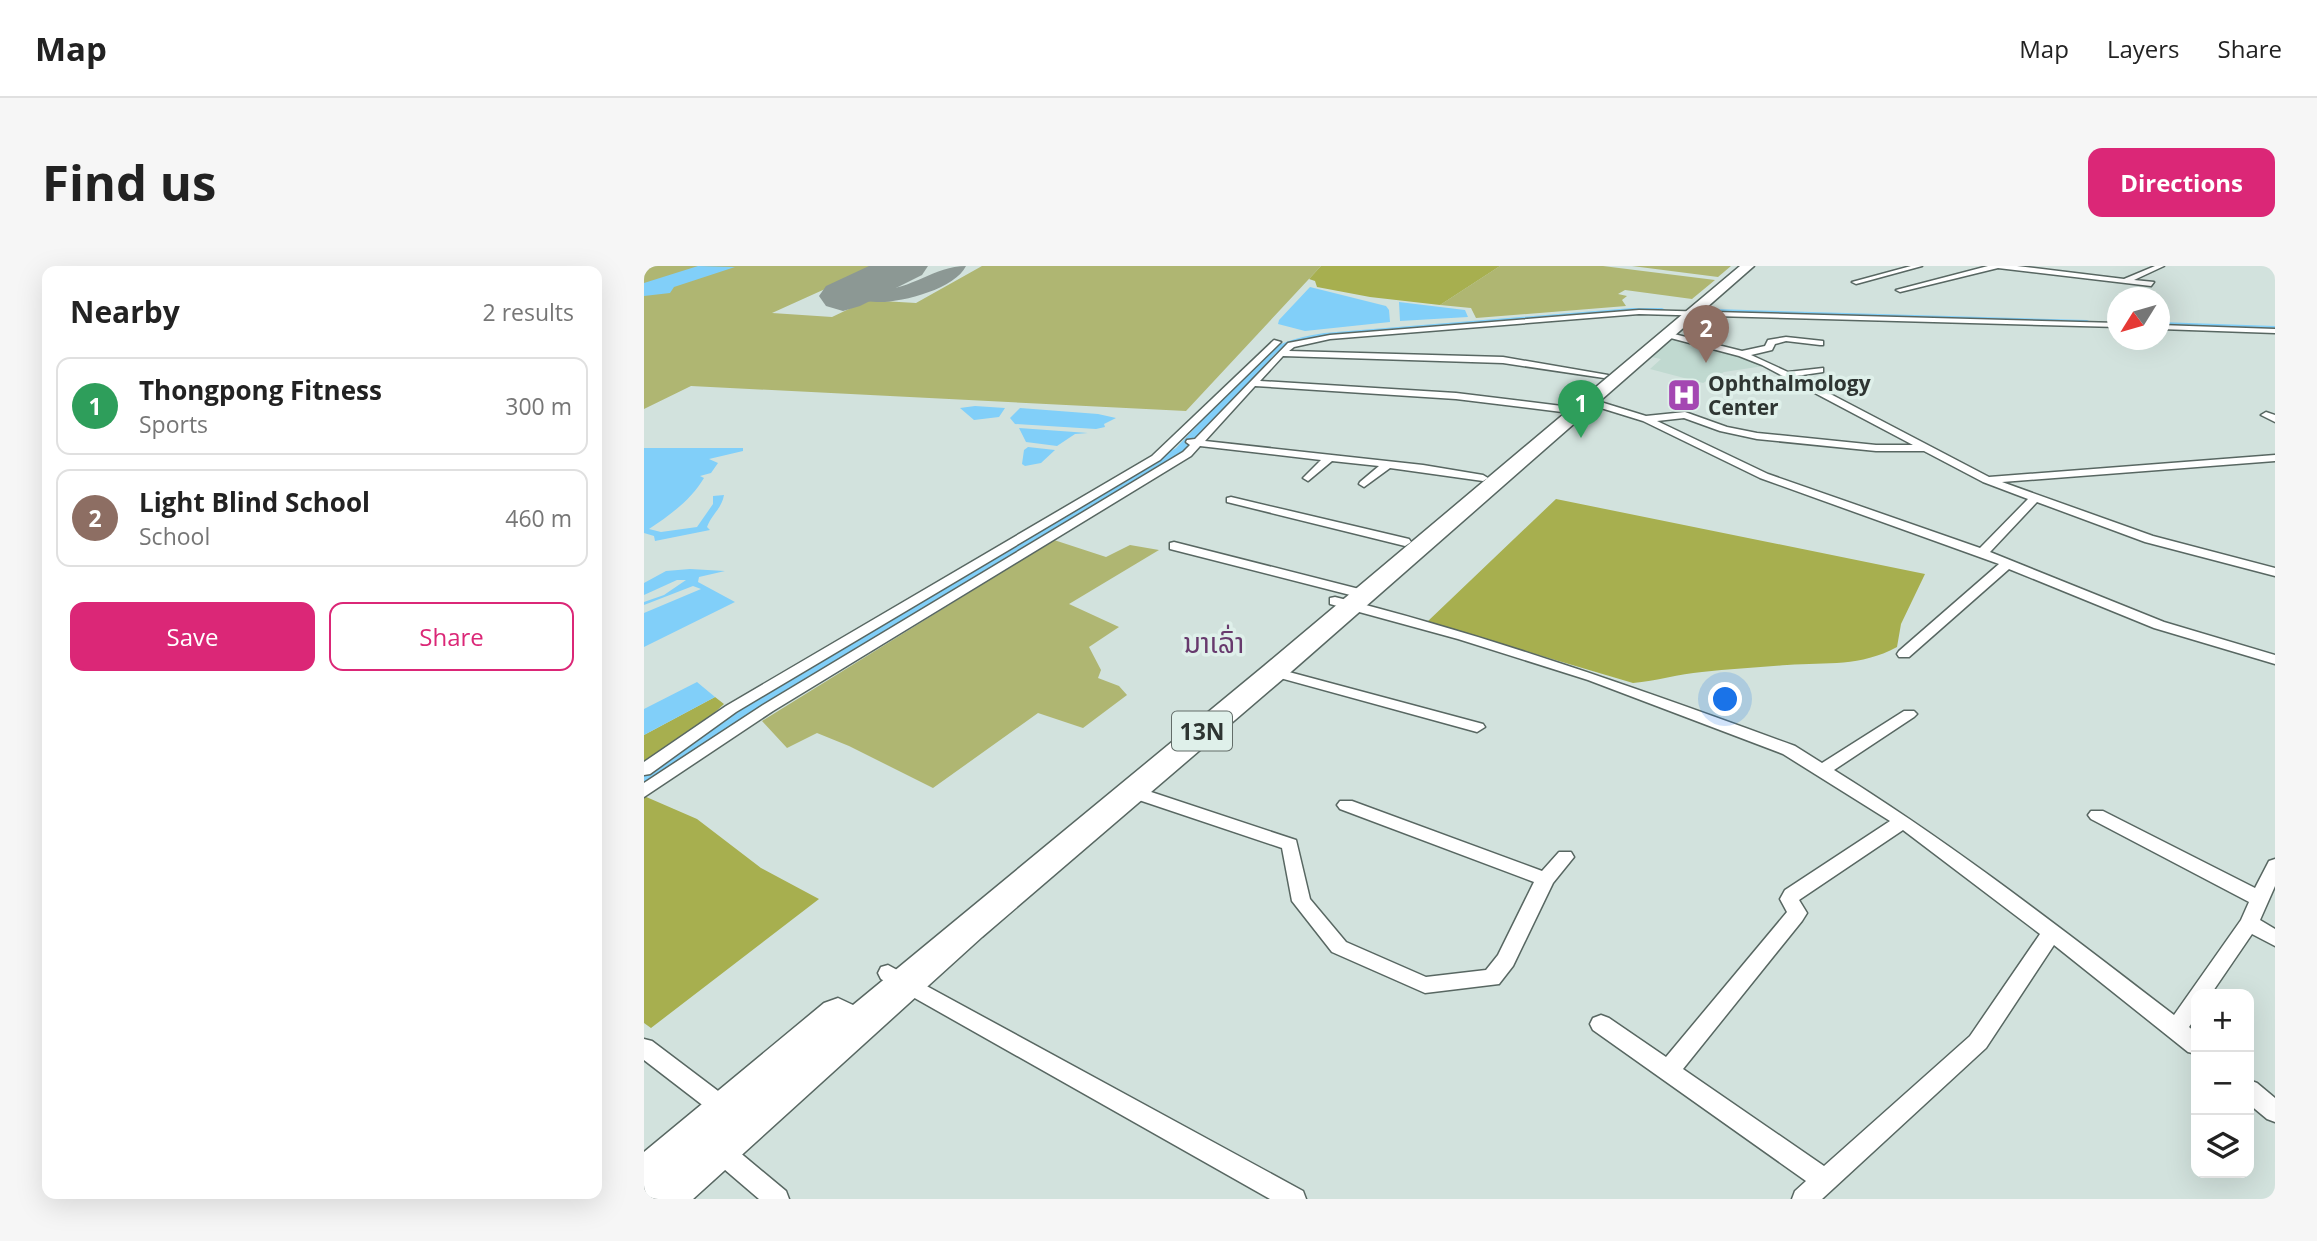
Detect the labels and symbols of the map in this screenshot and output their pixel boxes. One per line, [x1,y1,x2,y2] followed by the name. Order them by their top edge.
[2107,287,2170,350] north arrow
[1683,305,1729,363] pin: 2
[1708,369,1871,421] place label: Ophthalmology Center
[1665,376,1703,414] hospital icon: Ophthalmology Center
[1558,380,1604,438] pin: 1
[1184,623,1244,661] district label: ນາເລົ່າ
[1708,682,1742,716] your location
[1172,712,1232,751] road number: 13N

